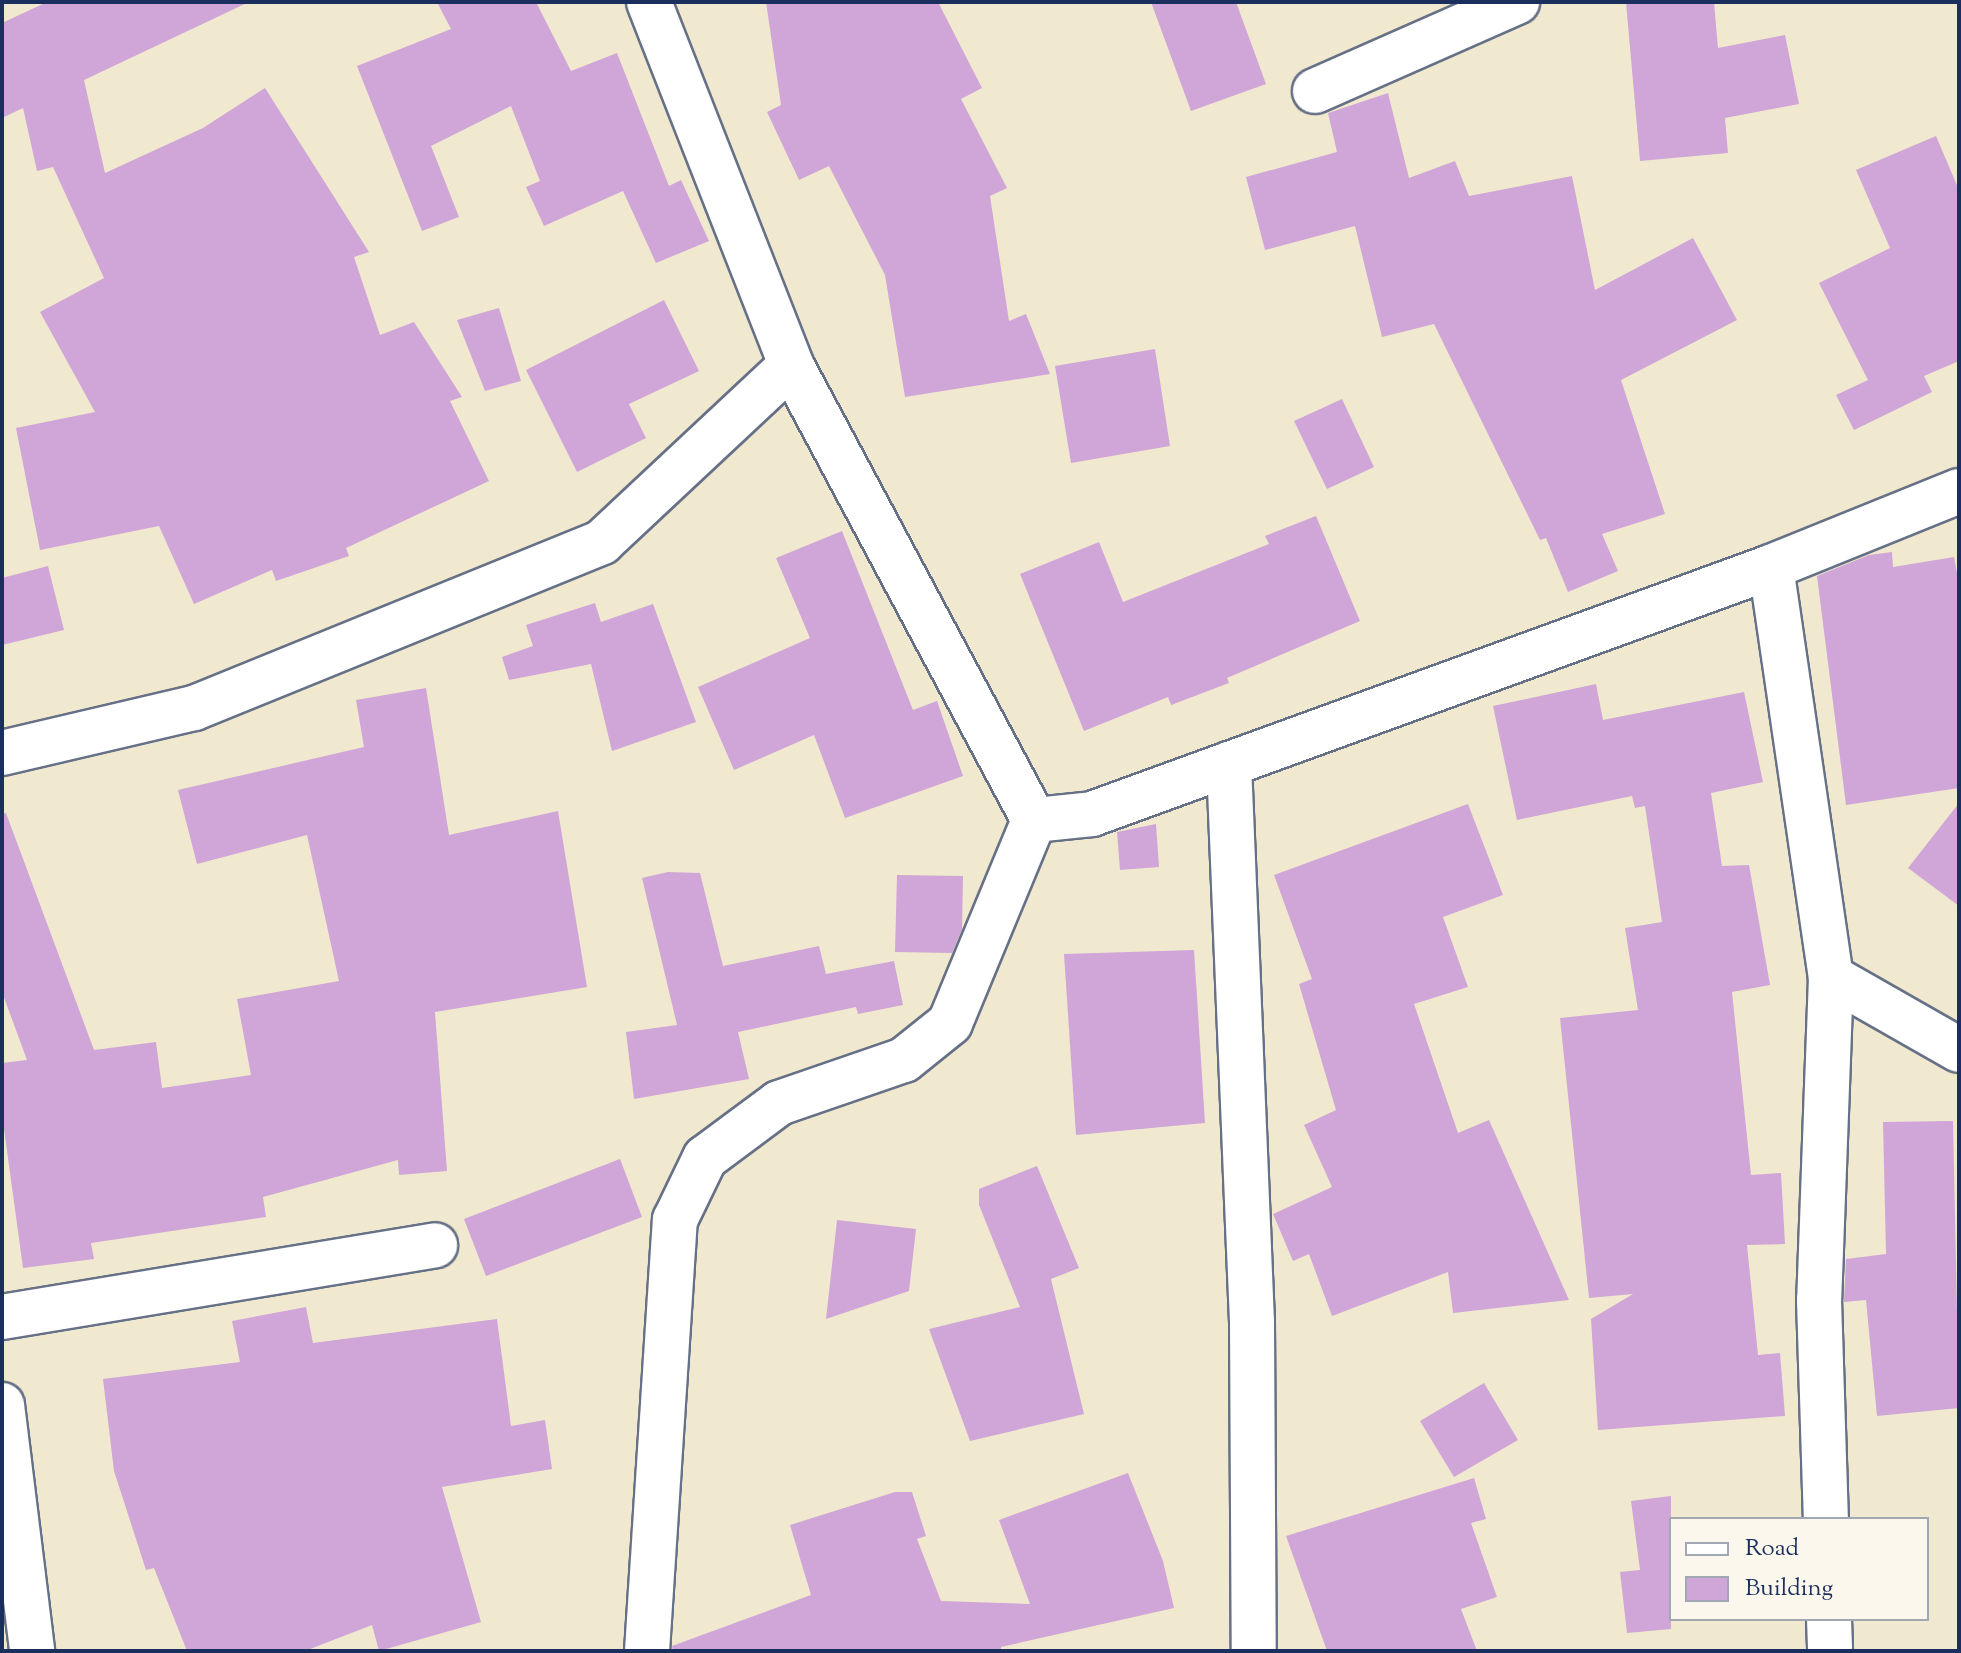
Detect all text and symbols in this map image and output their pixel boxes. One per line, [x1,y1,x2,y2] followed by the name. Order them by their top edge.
[1669,1517,1929,1621] legend
[1745,1532,1799,1566] text: Road
[1745,1572,1833,1606] text: Building

